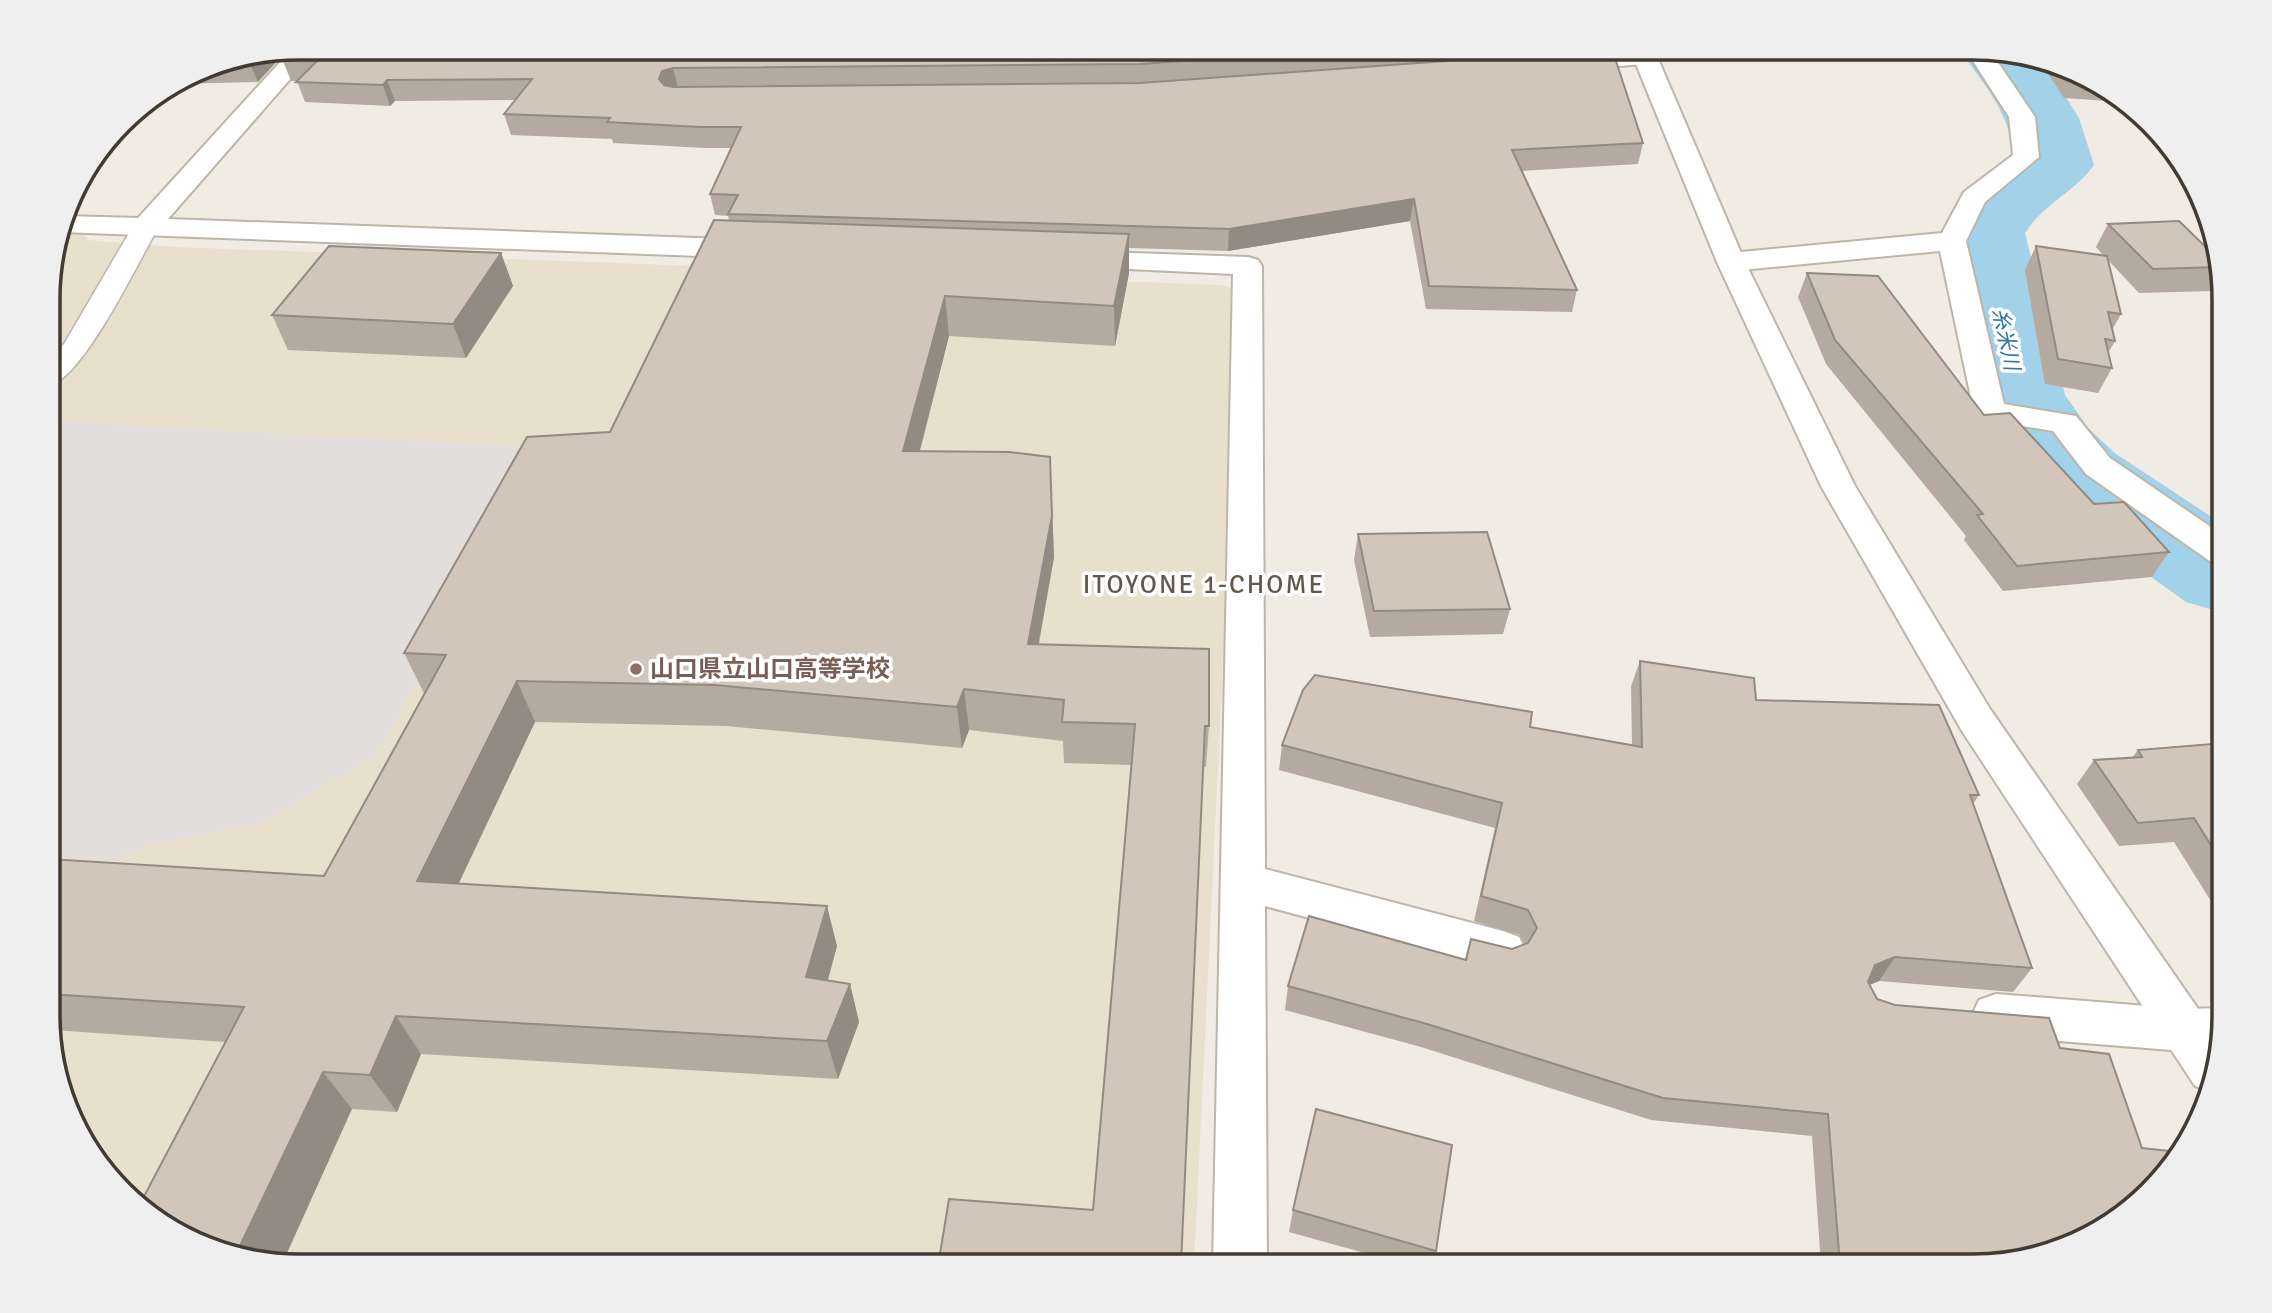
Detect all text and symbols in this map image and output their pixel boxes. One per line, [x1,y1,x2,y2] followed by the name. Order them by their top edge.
[1987,305,2026,374] water label: 糸米川
[1083,569,1325,601] district label: ITOYONE 1-CHOME
[650,654,890,684] place label: 山口県立山口高等学校
[628,661,644,677] marker: 山口県立山口高等学校

